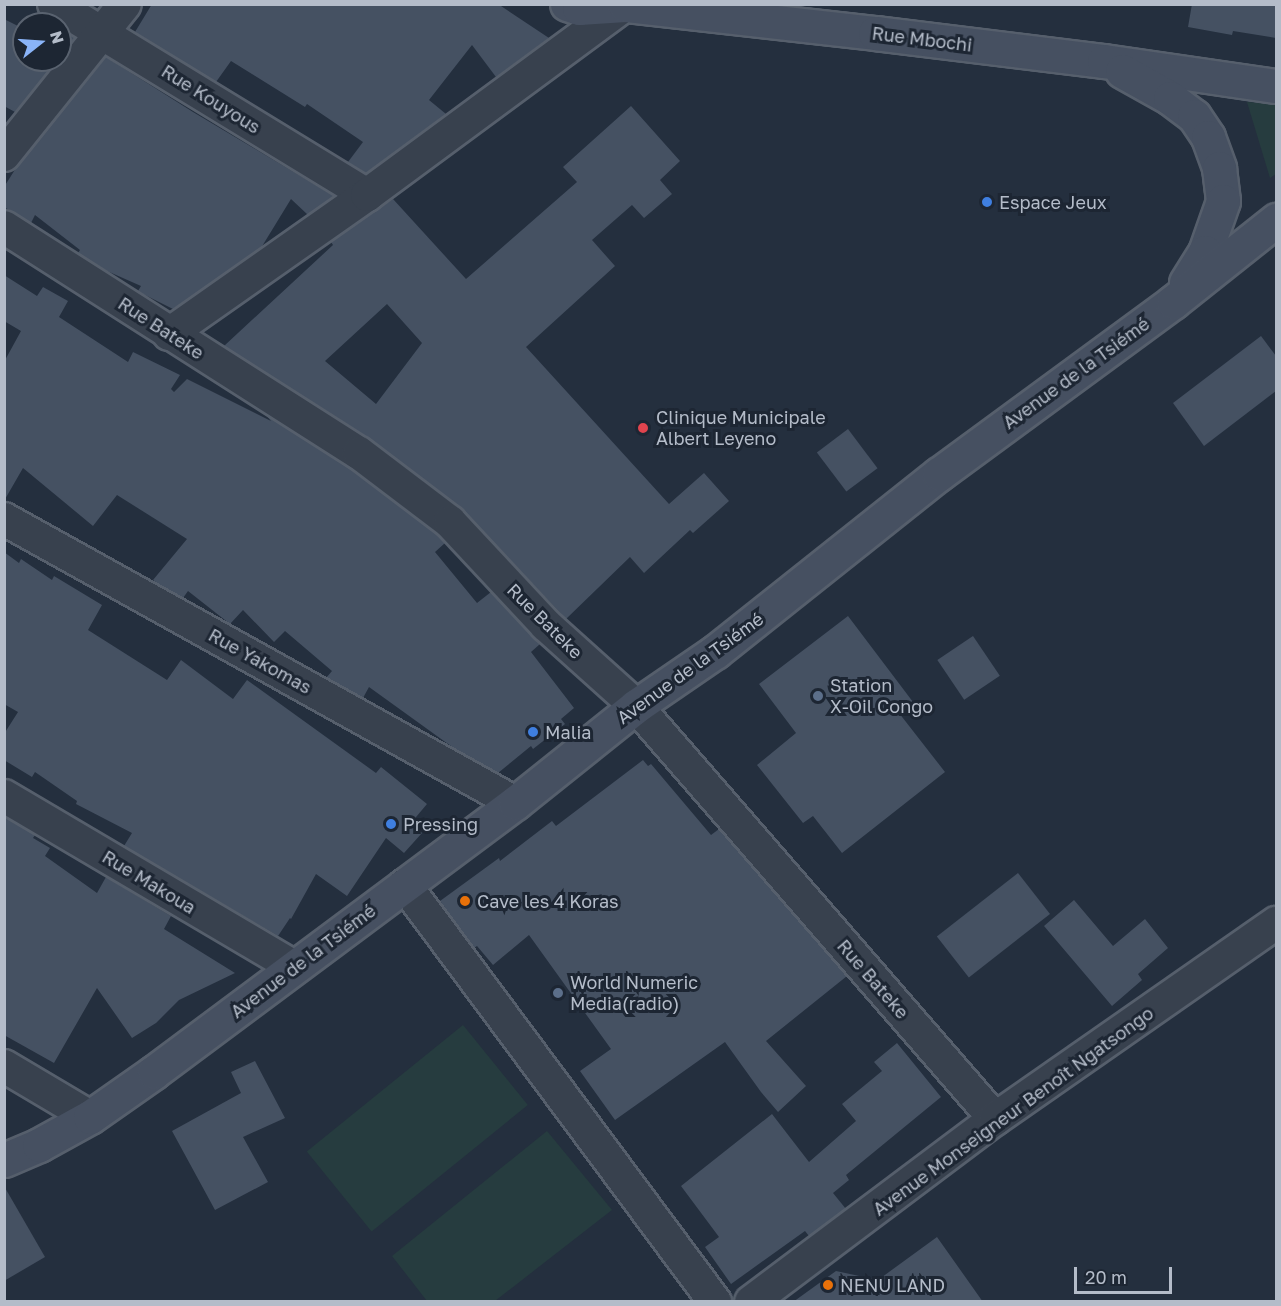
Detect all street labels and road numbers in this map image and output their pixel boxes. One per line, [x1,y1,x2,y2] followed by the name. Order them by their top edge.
[871,22,973,56] street label: Rue Mbochi
[158,60,264,138] street label: Rue Kouyous
[114,292,208,364] street label: Rue Bateke
[999,313,1153,433] street label: Avenue de la Tsiémé
[503,579,587,663] street label: Rue Bateke
[613,608,767,728] street label: Avenue de la Tsiémé
[205,624,315,698] street label: Rue Yakomas
[98,846,200,918] street label: Rue Makoua
[226,899,380,1023] street label: Avenue de la Tsiémé
[833,935,913,1023] street label: Rue Bateke
[869,1002,1157,1220] street label: Avenue Monseigneur Benoît Ngatsongo

